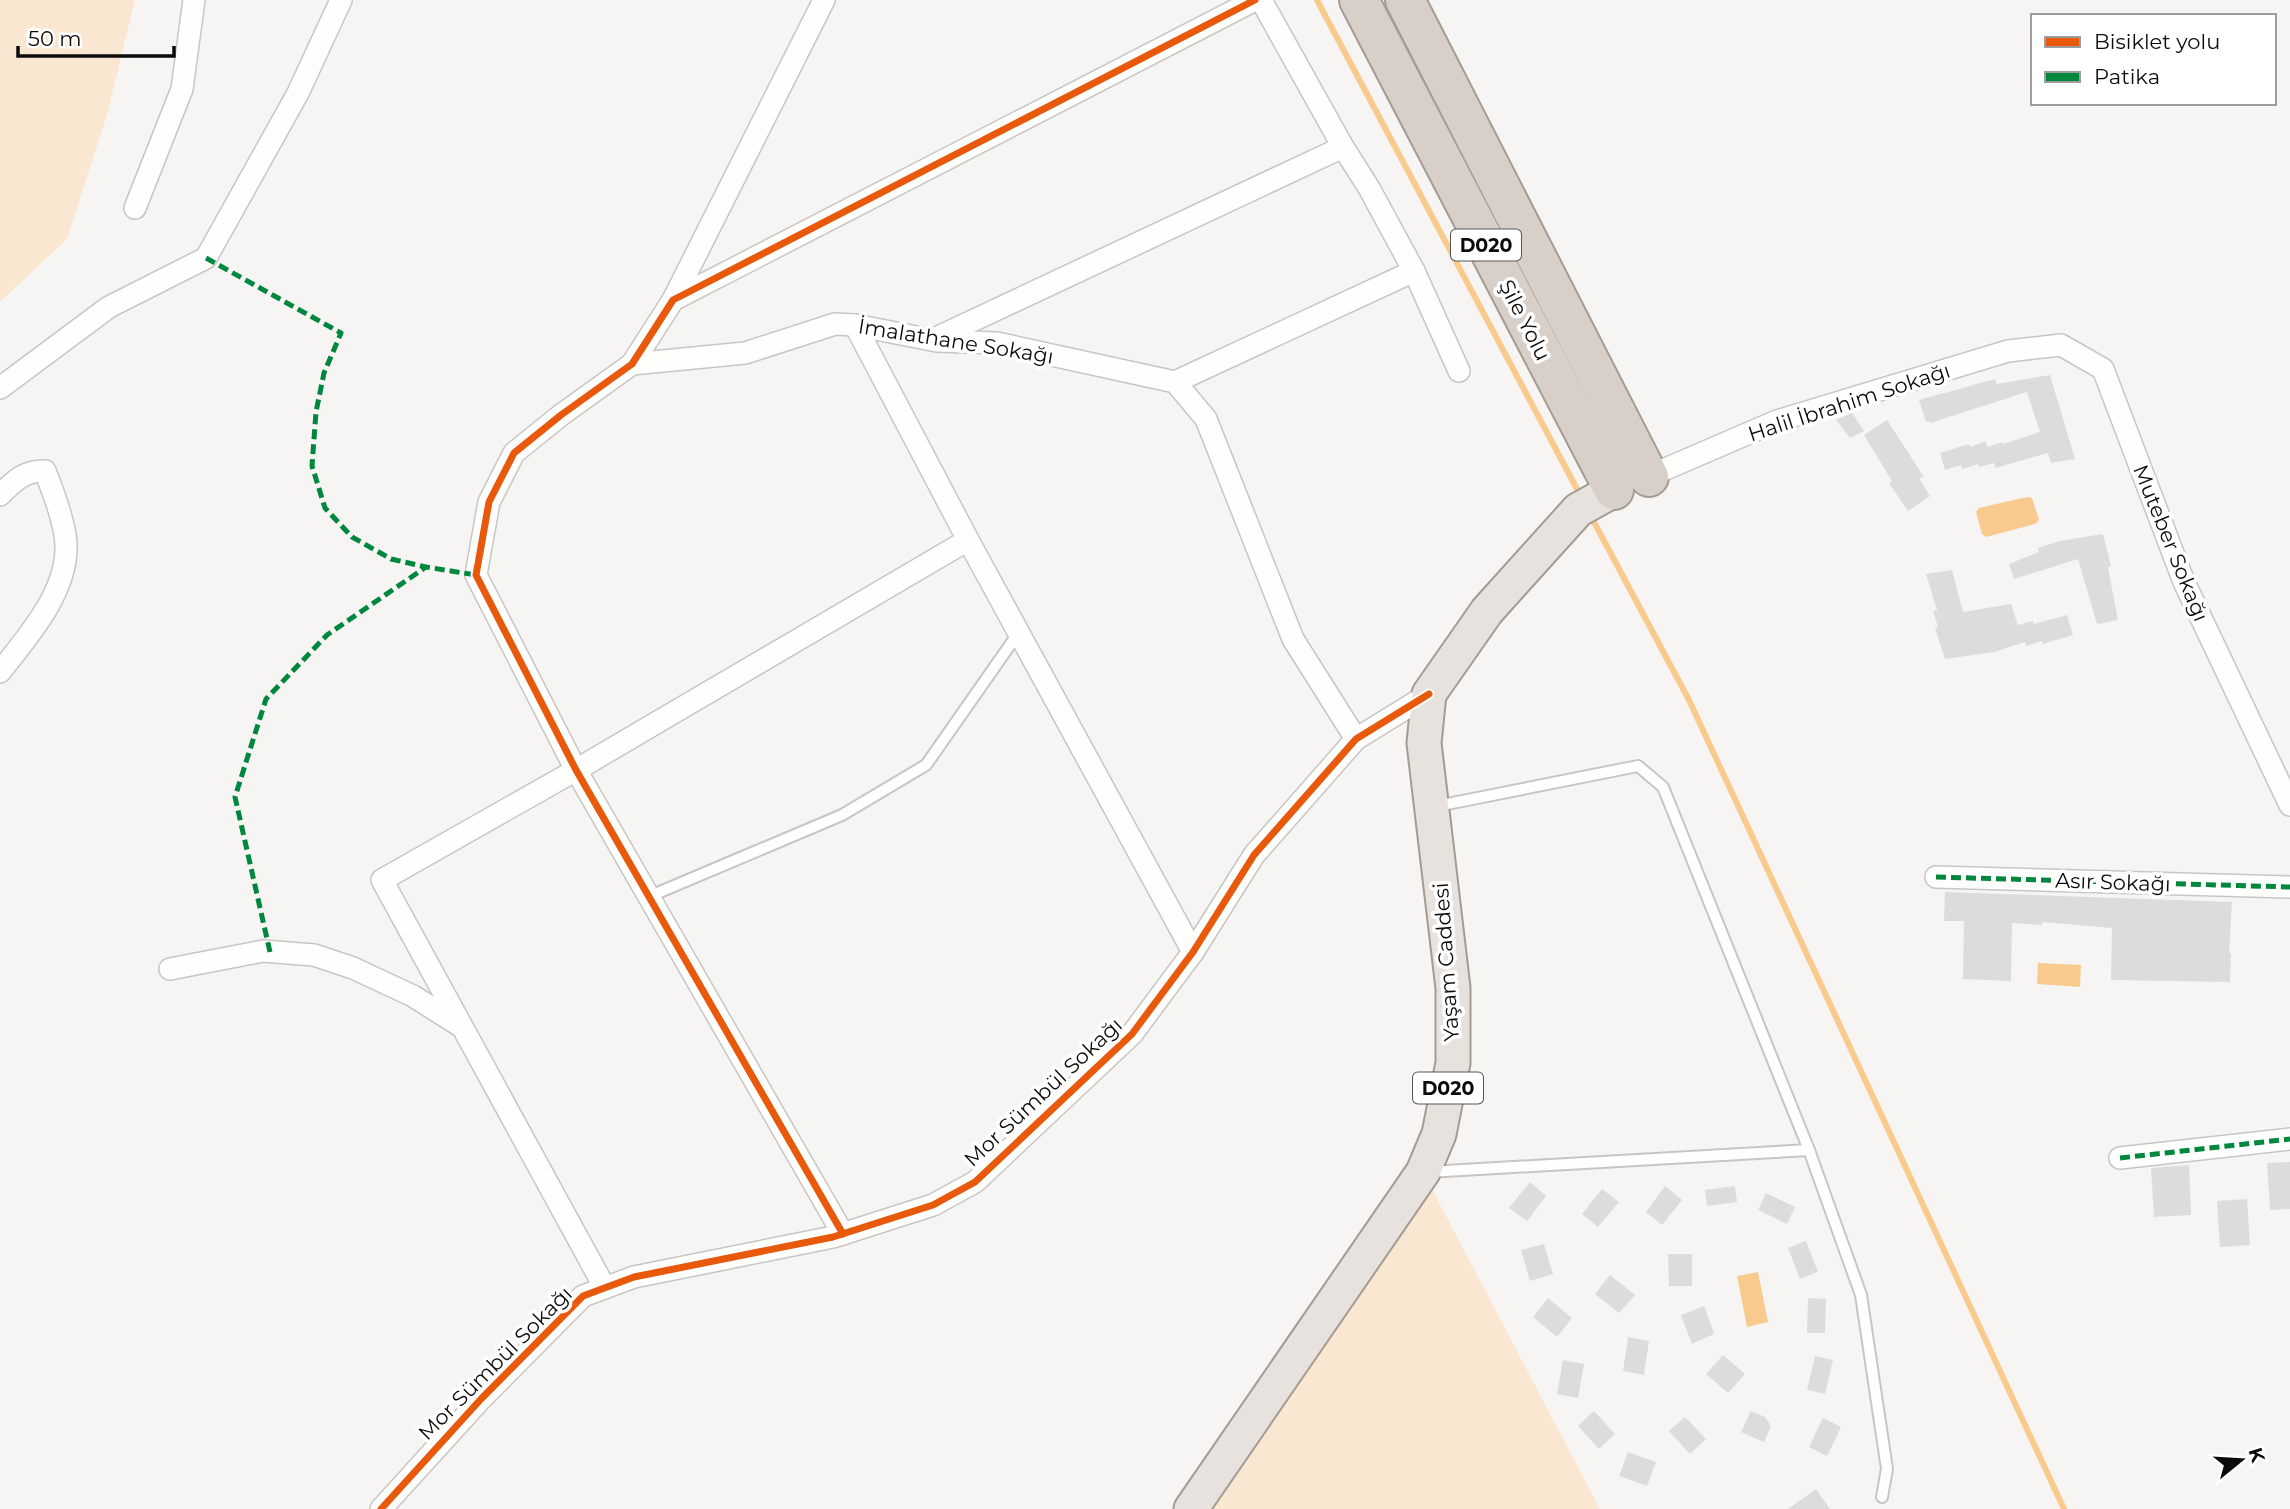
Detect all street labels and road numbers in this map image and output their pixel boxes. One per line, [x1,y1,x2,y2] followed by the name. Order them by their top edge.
[1451,230,1521,260] road number: D020
[1494,275,1556,365] street label: Şile Yolu
[857,313,1055,369] street label: İmalathane Sokağı
[1745,358,1953,446] street label: Halil İbrahim Sokağı
[2128,461,2214,625] street label: Muteber Sokağı
[2055,867,2171,897] street label: Asır Sokağı
[1428,882,1464,1042] street label: Yaşam Caddesi
[959,1012,1127,1172] street label: Mor Sümbül Sokağı
[1413,1072,1483,1104] road number: D020
[413,1281,577,1445] street label: Mor Sümbül Sokağı

